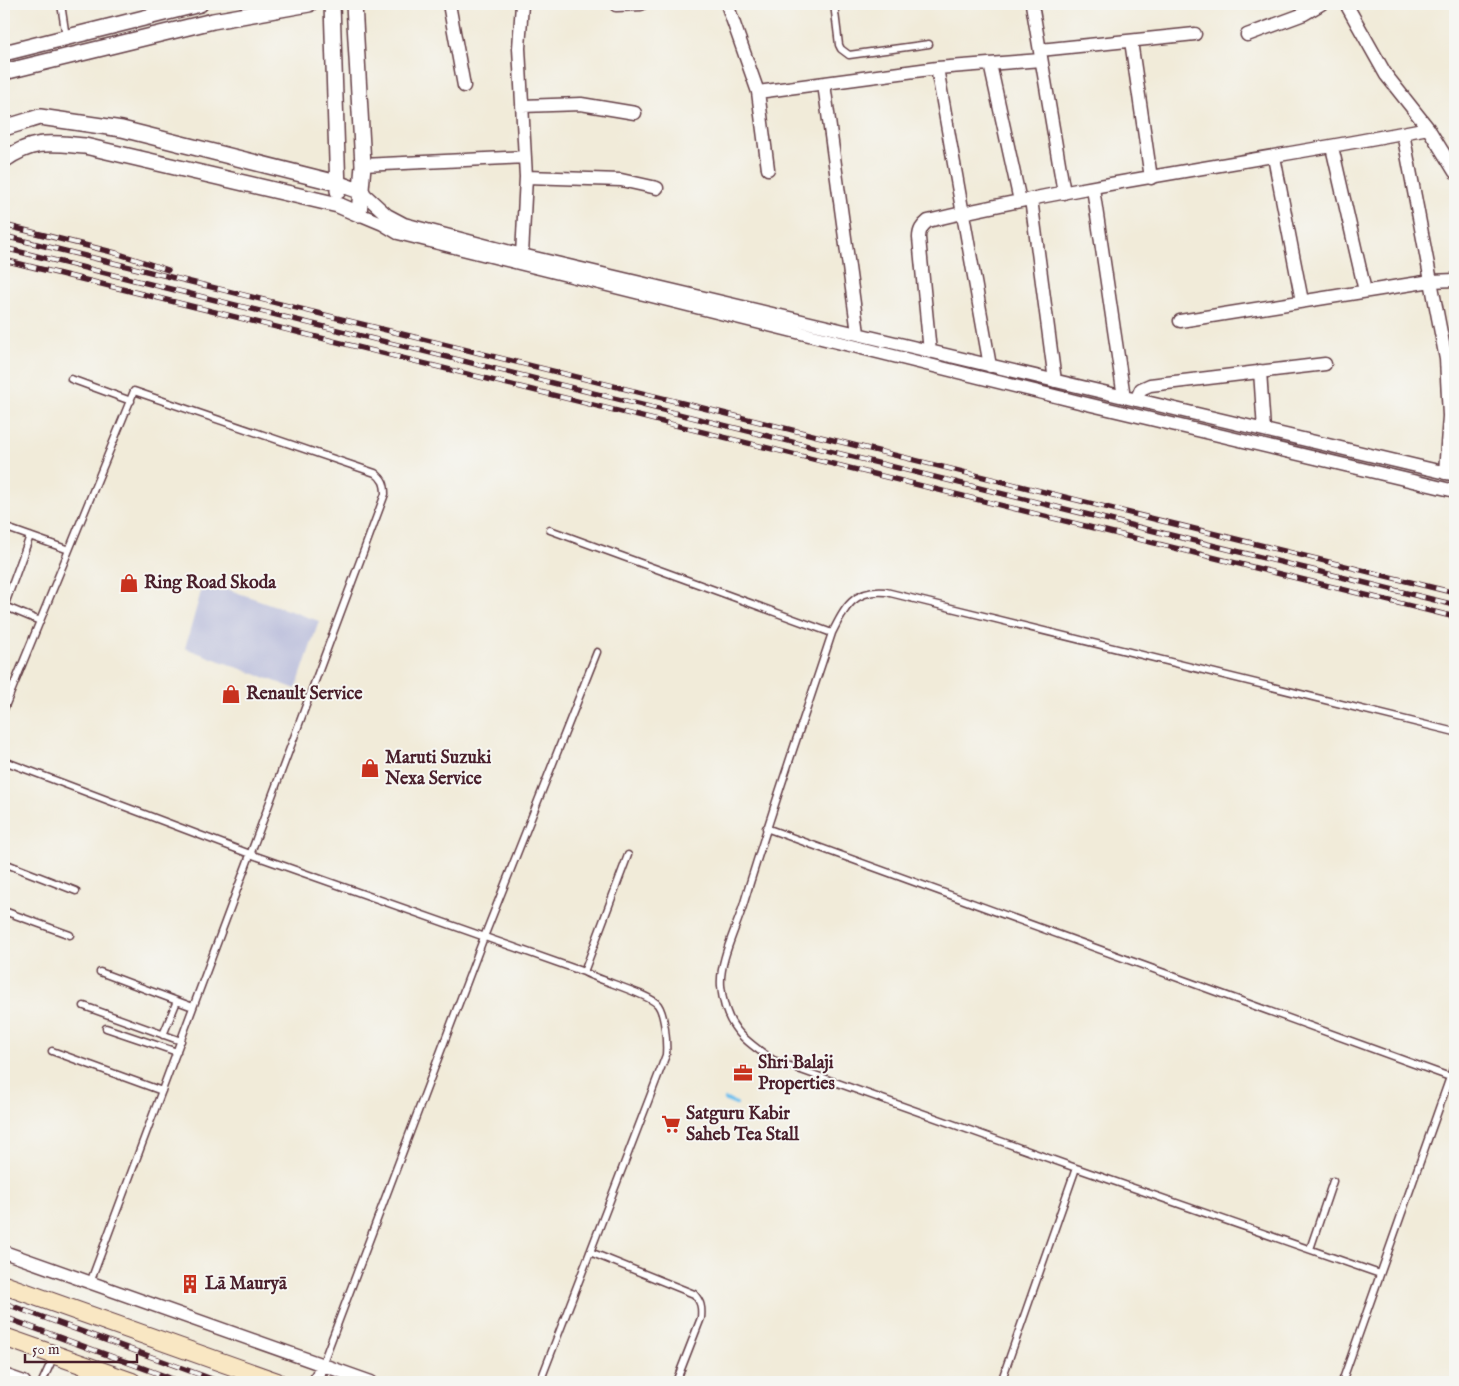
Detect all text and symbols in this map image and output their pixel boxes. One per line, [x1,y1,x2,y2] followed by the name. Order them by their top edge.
[118,572,140,594] shop icon: Ring Road Skoda
[144,572,277,595] place label: Ring Road Skoda
[220,683,242,705] shop icon: Renault Service
[246,683,363,706] place label: Renault Service
[384,747,491,791] place label: Maruti Suzuki Nexa Service
[359,757,381,779] shop icon: Maruti Suzuki Nexa Service
[758,1052,836,1096] place label: Shri Balaji Properties
[732,1062,754,1084] office icon: Shri Balaji Properties
[686,1103,800,1147] place label: Satguru Kabir Saheb Tea Stall
[660,1113,682,1135] supermarket icon: Satguru Kabir Saheb Tea Stall
[179,1273,201,1295] building icon: Lā Mauryā
[205,1273,288,1296] place label: Lā Mauryā
[25,1331,138,1363] scale bar
[32,1340,60,1359] text: 50 m

